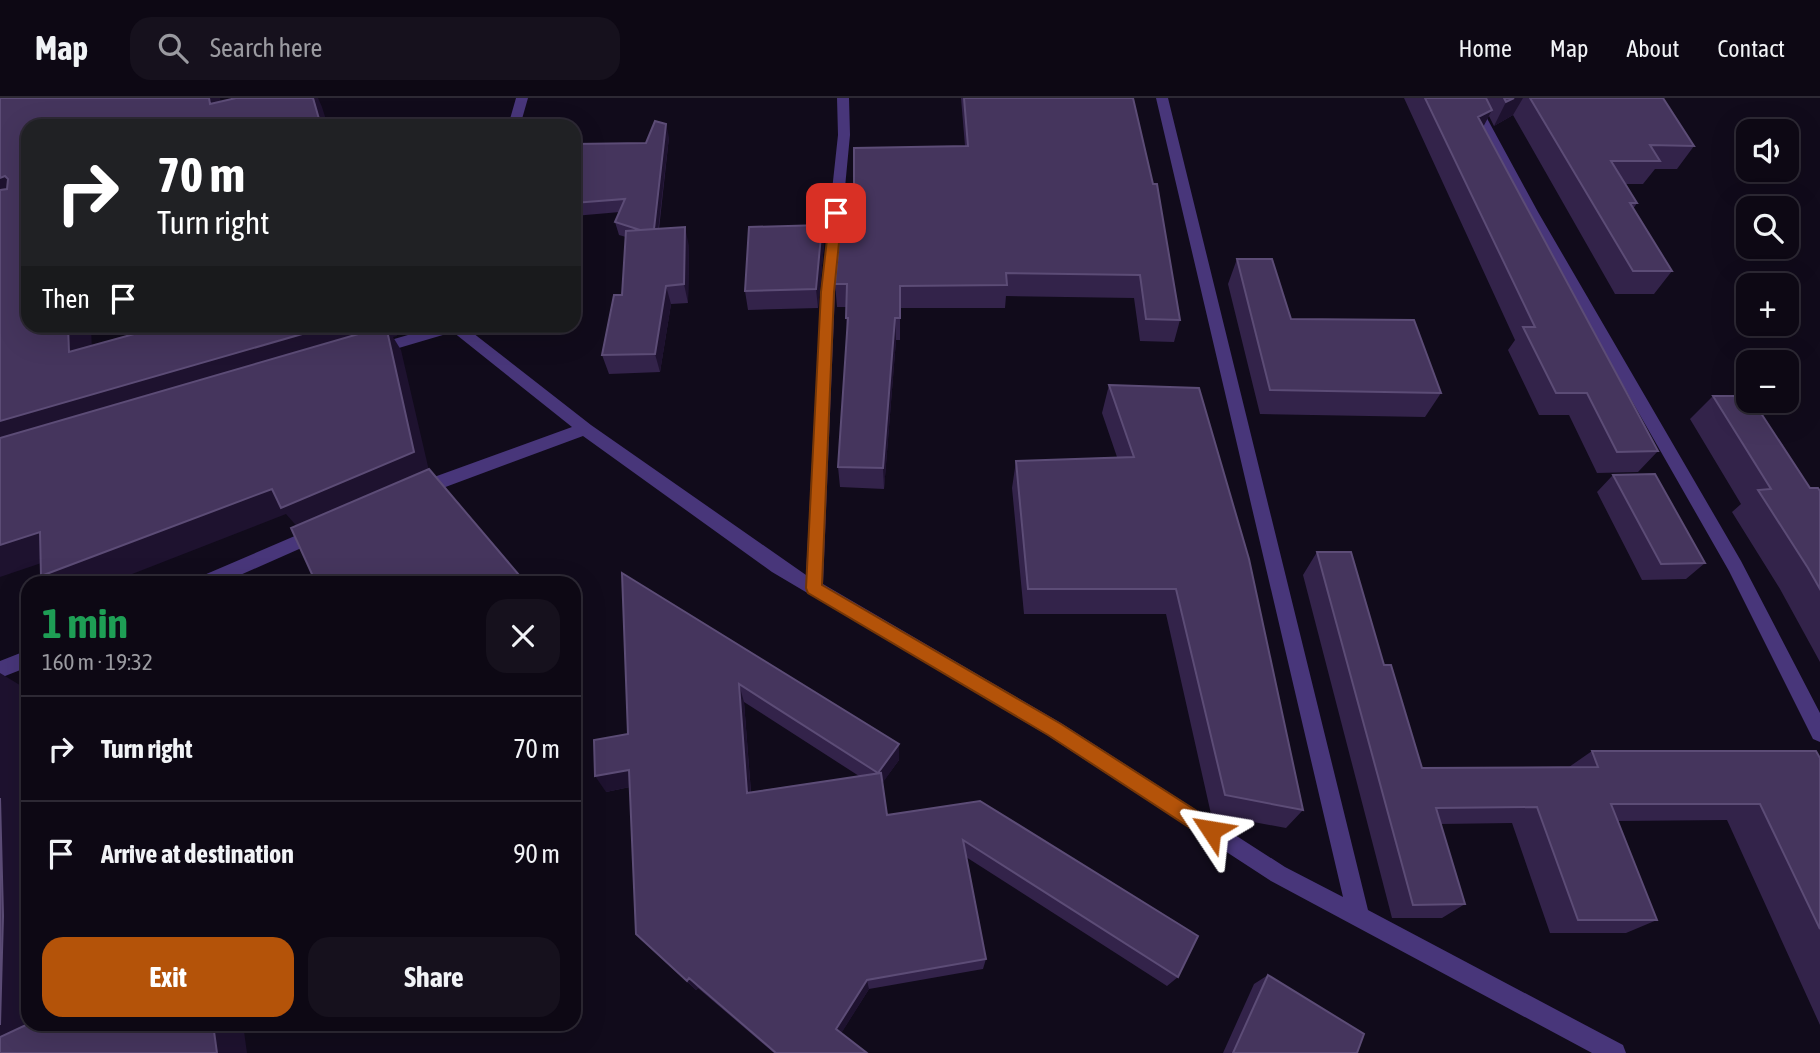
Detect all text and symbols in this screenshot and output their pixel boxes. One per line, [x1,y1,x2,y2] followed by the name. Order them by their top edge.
[130,17,620,80] search box
[35,29,88,67] text: Map
[154,29,192,67] icon: search
[210,33,322,63] text: Search here
[1458,35,1512,62] text: Home
[1550,35,1588,62] text: Map
[1626,35,1679,62] text: About
[1717,35,1785,62] text: Contact
[1736,119,1799,413] map controls
[1736,119,1799,182] button: sound
[157,146,245,202] text: 70 m
[42,147,133,238] icon: right
[806,183,866,243] pin
[817,194,855,232] icon: arrive
[1736,196,1799,259] button: search
[157,204,270,241] text: Turn right
[1736,273,1799,336] button: +
[104,280,142,318] icon: arrive
[42,284,90,314] text: Then
[1736,350,1799,413] button: −
[42,599,128,647] text: 1 min
[486,599,560,673] button: close
[42,649,153,675] text: 160 m · 19:32
[42,730,80,768] icon: right
[101,734,192,764] text: Turn right
[513,734,560,764] text: 70 m
[1174,793,1248,867] position arrow
[42,835,80,873] icon: arrive
[101,839,294,869] text: Arrive at destination
[513,839,560,869] text: 90 m
[42,937,294,1017] button: Exit
[308,937,560,1017] button: Share

